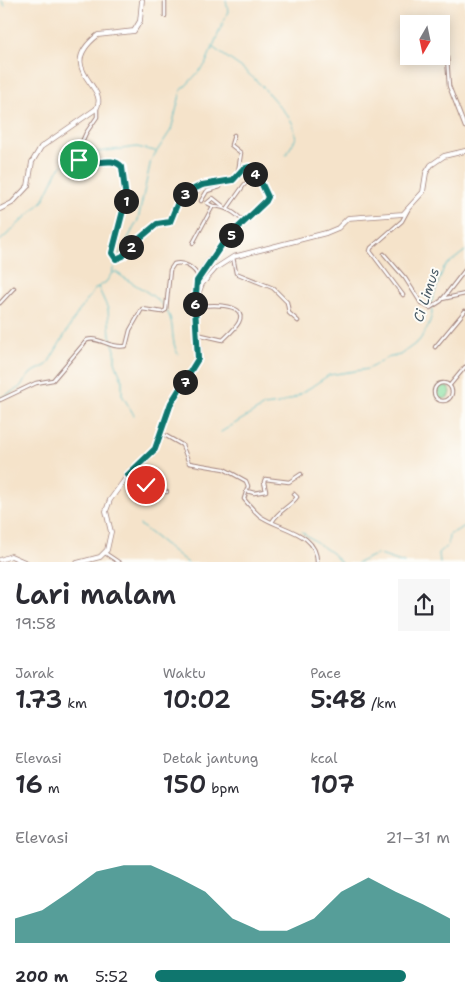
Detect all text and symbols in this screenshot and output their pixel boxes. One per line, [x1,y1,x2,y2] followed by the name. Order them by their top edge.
[400,15,450,65] north arrow
[400,15,450,65] map controls
[58,139,100,181] pin
[65,146,93,174] icon: arrive
[242,162,268,186] pin: 4
[251,165,260,183] text: 4
[172,182,198,206] pin: 3
[181,185,190,203] text: 3
[114,188,138,214] pin: 1
[123,192,130,210] text: 1
[218,222,244,248] pin: 5
[227,226,236,244] text: 5
[118,234,144,260] pin: 2
[127,238,136,256] text: 2
[409,266,443,324] water label: Ci Limus
[182,292,208,316] pin: 6
[191,295,200,313] text: 6
[172,370,198,394] pin: 7
[181,373,190,391] text: 7
[125,464,167,506] pin
[132,471,160,499] icon: check
[15,575,176,613] text: Lari malam
[398,579,450,631] button: share
[15,613,57,634] text: 19:58
[15,664,54,682] text: Jarak
[163,664,206,682] text: Waktu
[310,664,341,682] text: Pace
[15,682,63,716] text: 1.73
[163,682,231,716] text: 10:02
[310,682,367,716] text: 5:48
[63,694,87,712] text: km
[367,694,396,712] text: /km
[15,749,62,767] text: Elevasi
[163,749,258,767] text: Detak jantung
[310,749,338,767] text: kcal
[15,767,43,801] text: 16
[163,767,206,801] text: 150
[310,767,355,801] text: 107
[43,779,60,797] text: m
[206,779,239,797] text: bpm
[15,827,69,848] text: Elevasi
[385,827,450,848] text: 21–31 m
[15,966,68,987] text: 200 m
[95,966,128,987] text: 5:52

